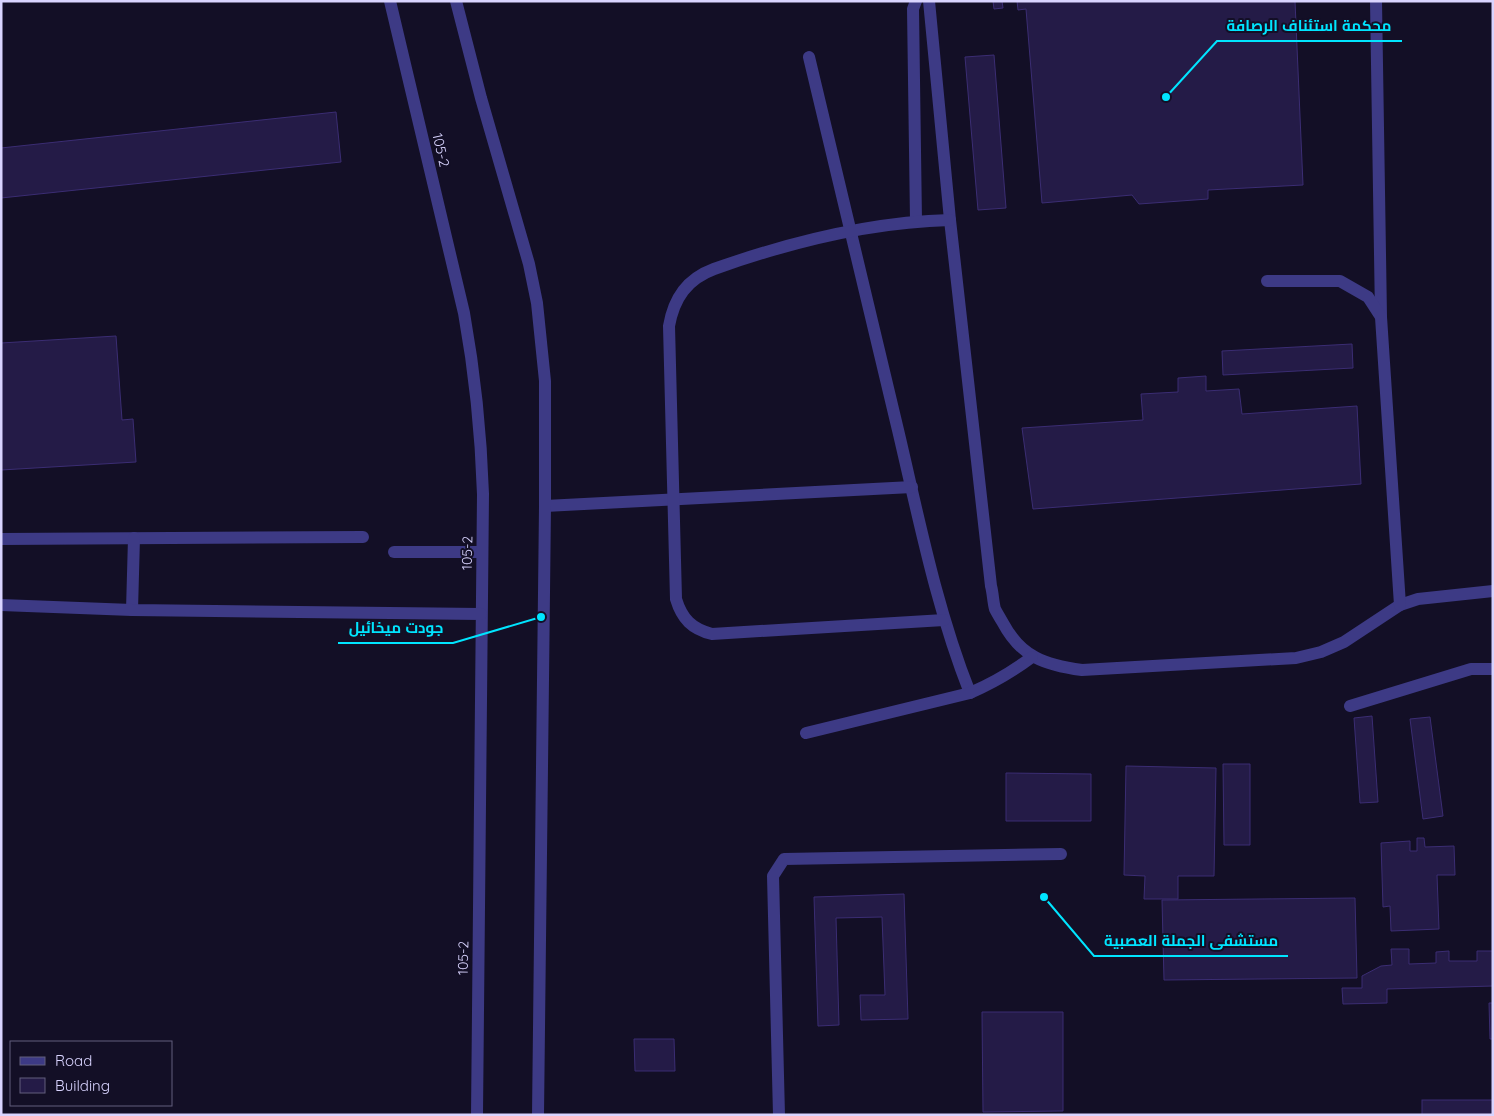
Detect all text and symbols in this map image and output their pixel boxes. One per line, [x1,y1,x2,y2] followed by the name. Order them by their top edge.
[1217,11,1402,41] callout: محكمة استئناف الرصافة
[1227,16,1391,35] text: محكمة استئناف الرصافة
[428,131,454,169] street label: 105-2
[458,535,476,570] street label: 105-2
[338,613,453,643] callout: جودت ميخائيل
[349,618,443,637] text: جودت ميخائيل
[1094,926,1288,956] callout: مستشفى الجملة العصبية
[1104,931,1278,950] text: مستشفى الجملة العصبية
[454,940,472,975] street label: 105-2
[10,1041,172,1106] legend
[55,1051,92,1070] text: Road
[55,1076,110,1095] text: Building

